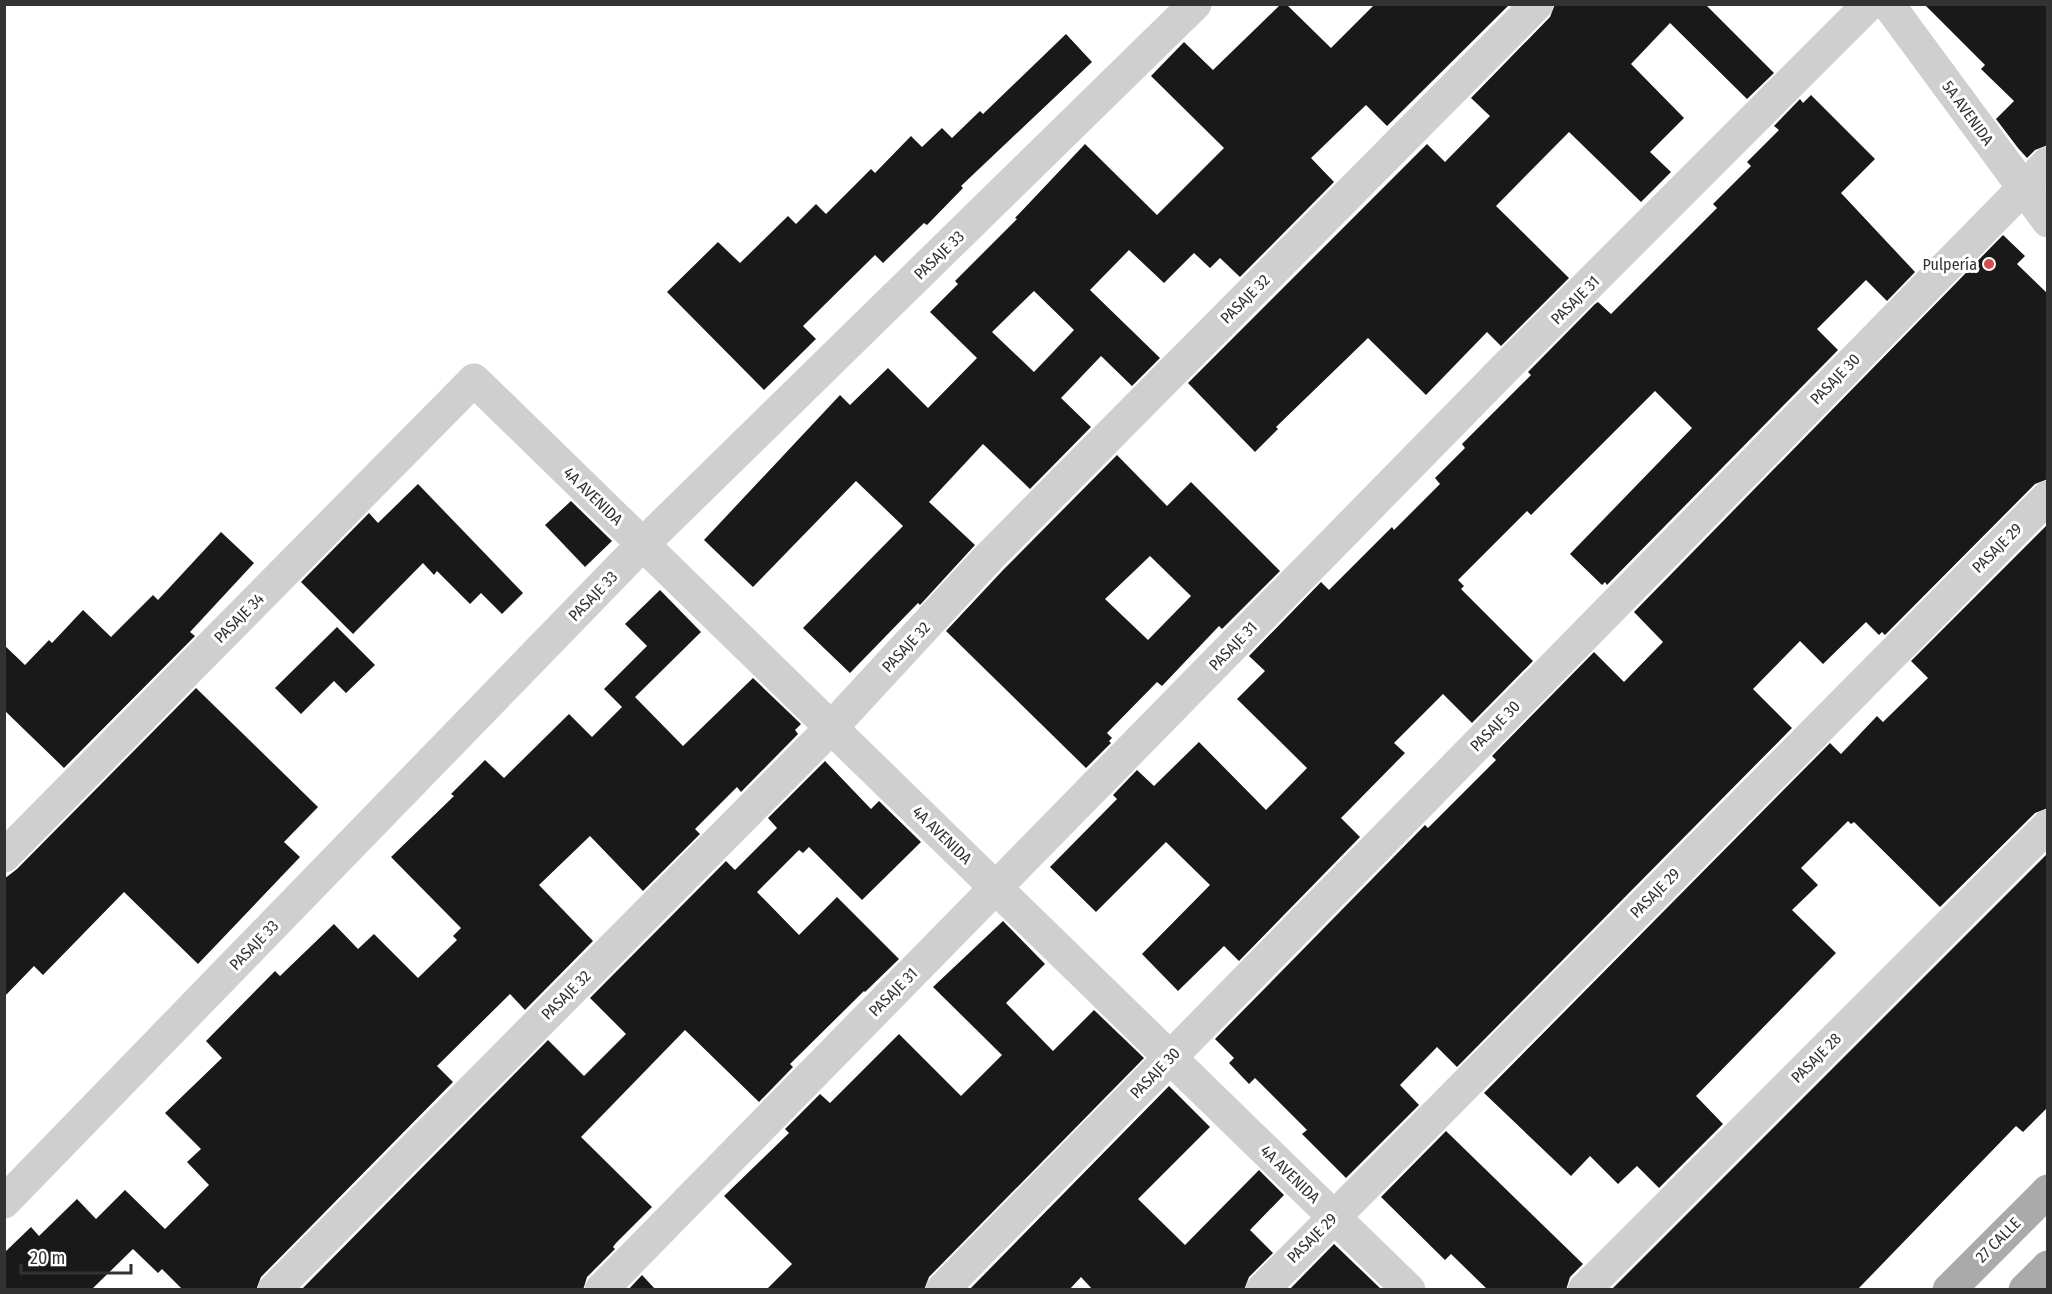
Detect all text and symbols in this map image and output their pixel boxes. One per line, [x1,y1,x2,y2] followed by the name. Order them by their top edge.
[1938,77,1998,149] street label: 5A AVENIDA
[910,227,968,283] street label: PASAJE 33
[1923,255,1977,274] place label: Pulpería
[1982,257,1996,271] marker: Pulpería
[1216,270,1274,328] street label: PASAJE 32
[1547,272,1603,328] street label: PASAJE 31
[1806,350,1864,408] street label: PASAJE 30
[559,463,627,529] street label: 4A AVENIDA
[1968,519,2026,577] street label: PASAJE 29
[565,567,621,625] street label: PASAJE 33
[210,589,268,647] street label: PASAJE 34
[878,618,934,676] street label: PASAJE 32
[1205,618,1261,674] street label: PASAJE 31
[1466,697,1524,755] street label: PASAJE 30
[908,802,976,868] street label: 4A AVENIDA
[1626,864,1684,922] street label: PASAJE 29
[226,916,282,974] street label: PASAJE 33
[865,964,921,1020] street label: PASAJE 31
[537,966,595,1024] street label: PASAJE 32
[1787,1029,1845,1087] street label: PASAJE 28
[1126,1044,1184,1102] street label: PASAJE 30
[1256,1141,1324,1207] street label: 4A AVENIDA
[1283,1209,1341,1267] street label: PASAJE 29
[1972,1214,2024,1266] street label: 27 CALLE
[21,1237,130,1275] scale bar
[30,1247,65,1269] text: 20 m

